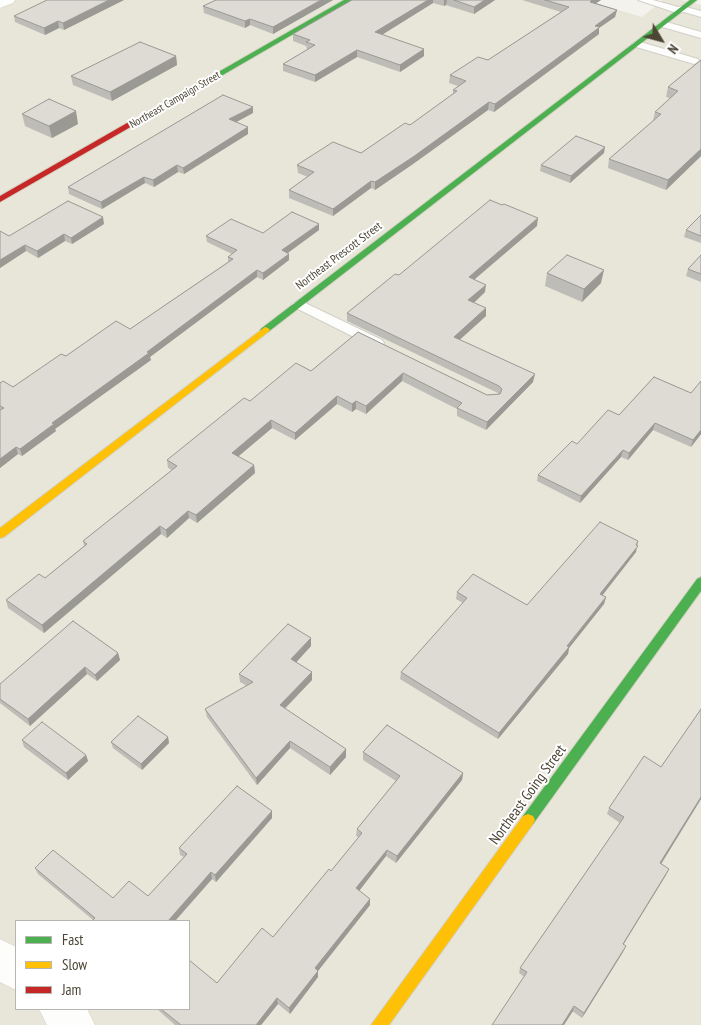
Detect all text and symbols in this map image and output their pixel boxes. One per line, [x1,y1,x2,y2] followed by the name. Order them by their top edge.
[636,15,686,65] north arrow
[664,41,682,57] text: N
[127,69,223,131] street label: Northeast Campaign Street
[293,219,385,293] street label: Northeast Prescott Street
[486,742,570,848] street label: Northeast Going Street
[15,920,190,1010] legend
[62,930,83,949] text: Fast
[62,955,87,974] text: Slow
[62,980,81,999] text: Jam

